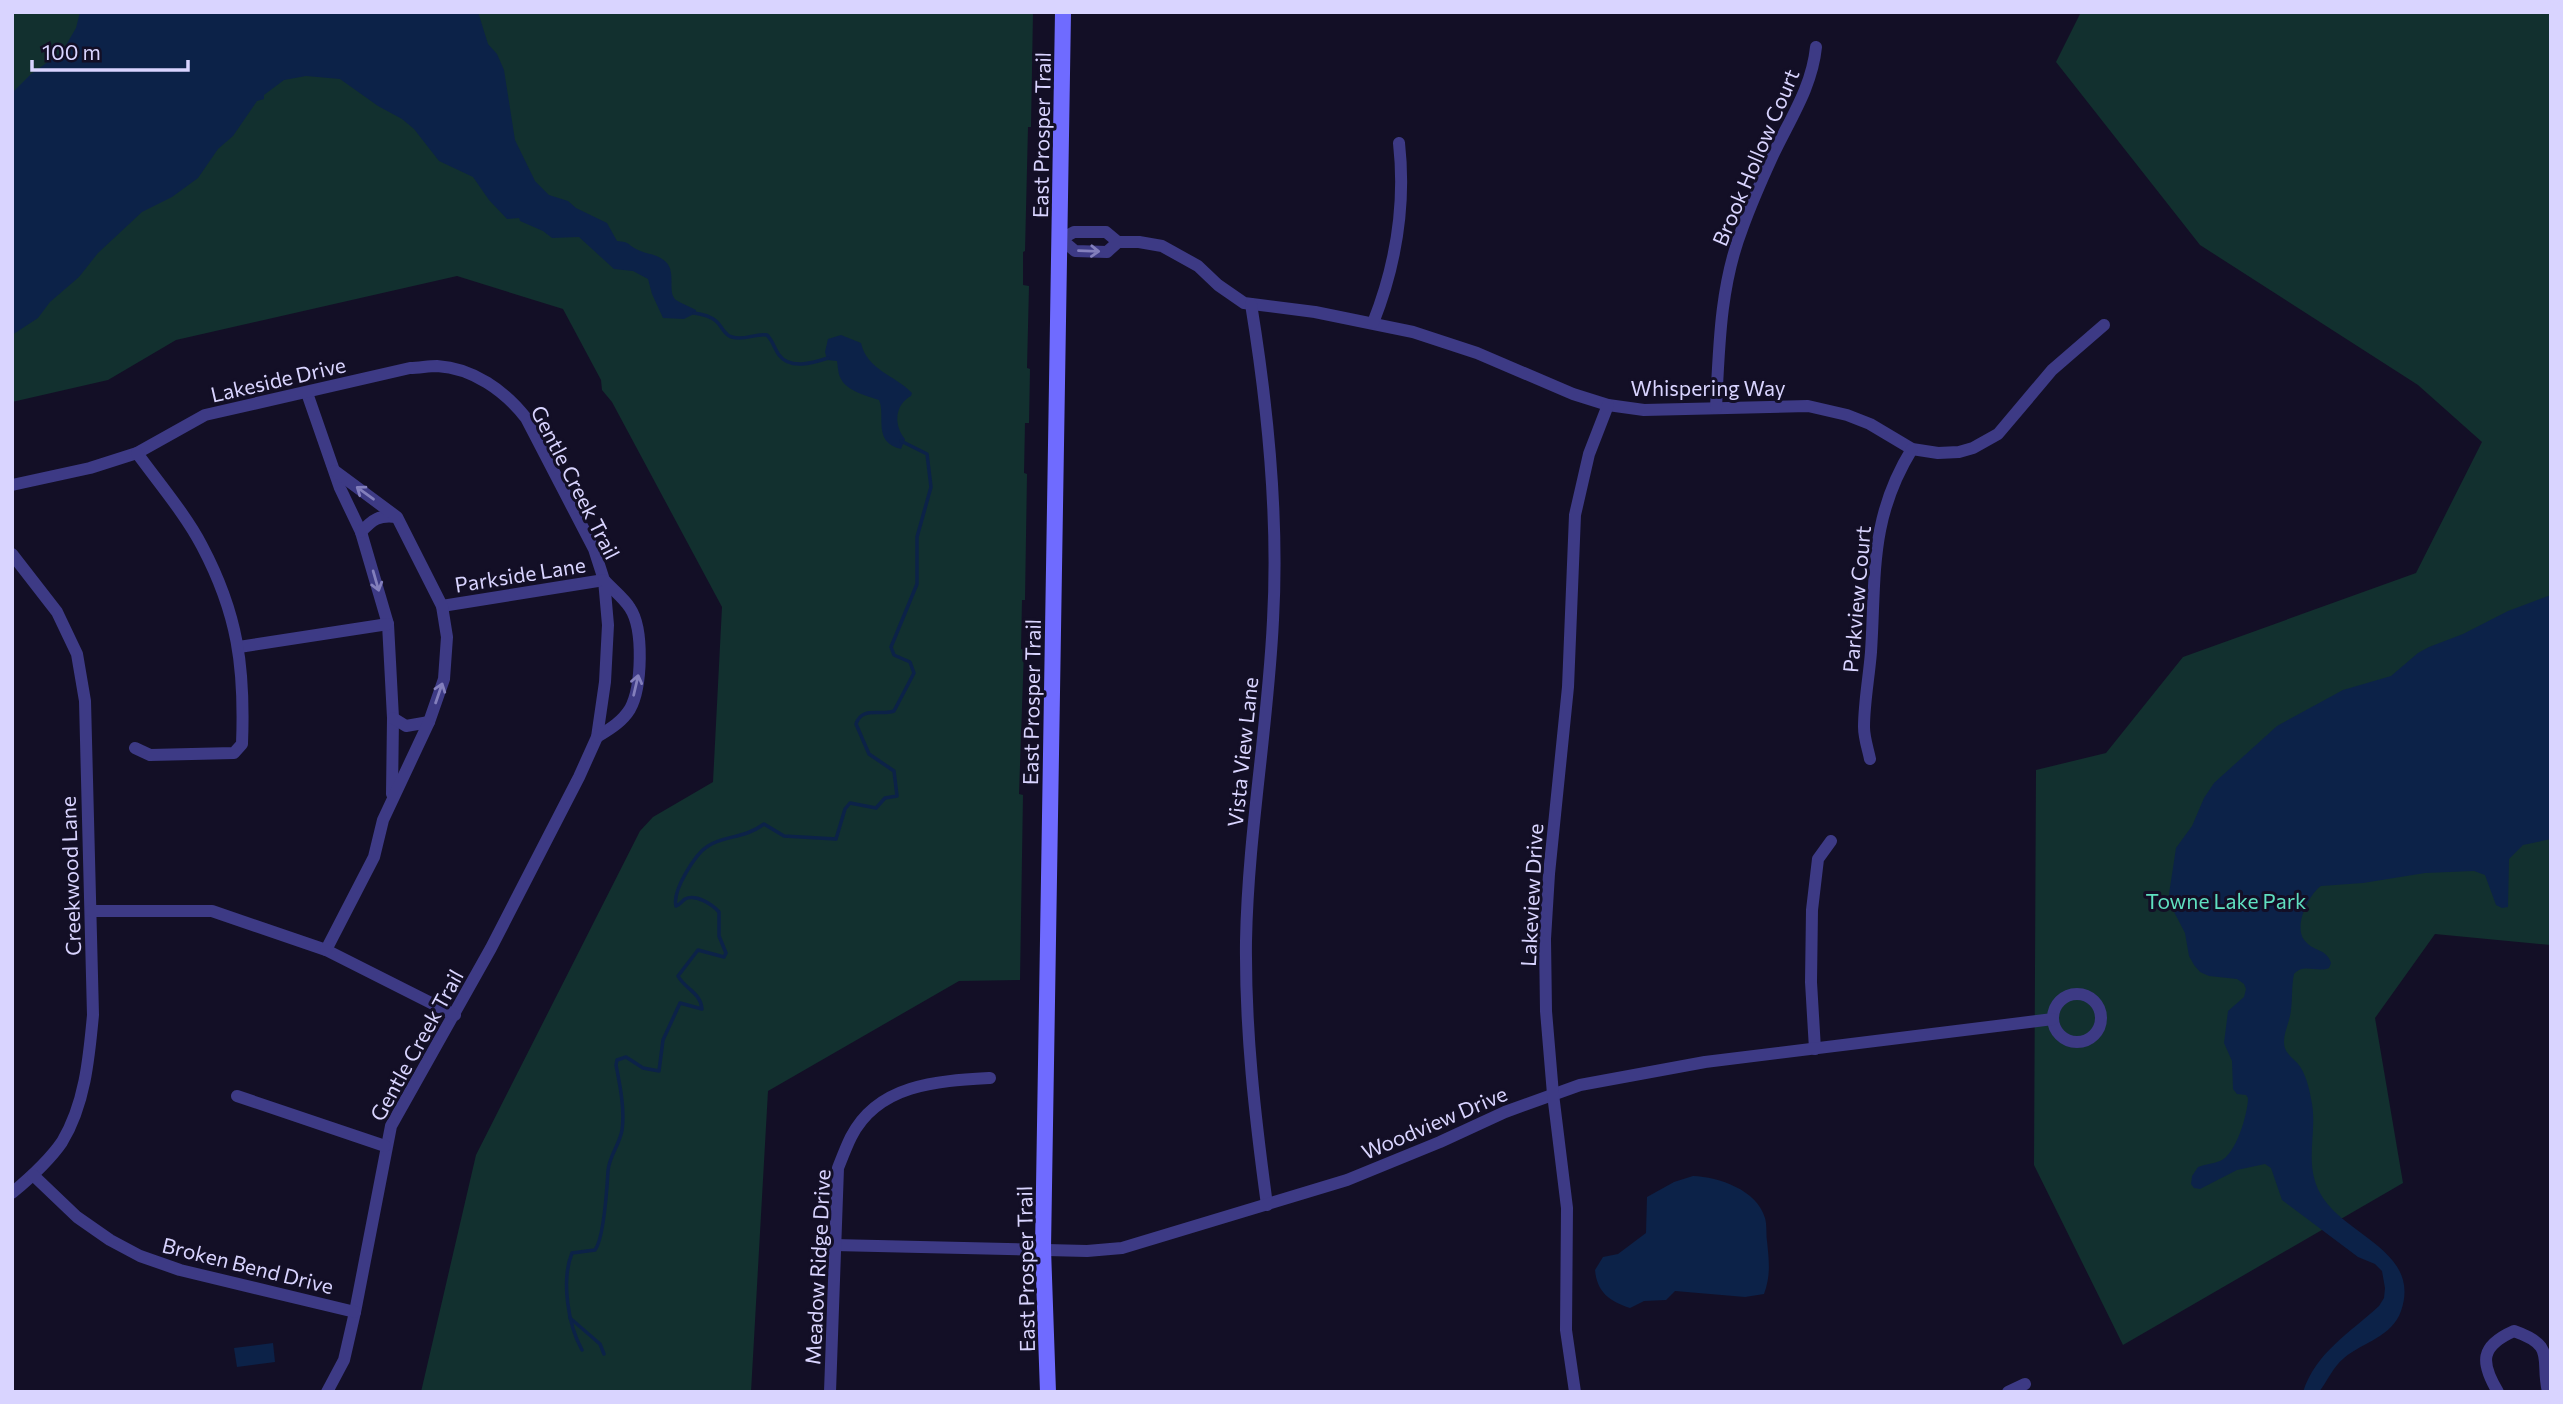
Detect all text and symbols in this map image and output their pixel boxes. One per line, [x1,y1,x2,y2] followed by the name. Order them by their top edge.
[32,28,187,72] scale bar
[42,39,101,64] text: 100 m
[1027,52,1055,218] street label: East Prosper Trail
[1706,65,1804,249] street label: Brook Hollow Court
[1078,244,1101,258] one-way arrow
[208,351,348,407] street label: Lakeside Drive
[1630,375,1786,400] street label: Whispering Way
[526,401,626,563] street label: Gentle Creek Trail
[356,486,375,500] one-way arrow
[1837,524,1875,674] street label: Parkview Court
[453,551,587,597] street label: Parkside Lane
[370,569,383,591] one-way arrow
[1017,619,1045,785] street label: East Prosper Trail
[630,674,643,697] one-way arrow
[1222,676,1262,828] street label: Vista View Lane
[434,683,446,705] one-way arrow
[55,796,85,956] street label: Creekwood Lane
[1515,823,1547,967] street label: Lakeview Drive
[2146,888,2306,913] park label: Towne Lake Park
[364,965,468,1125] street label: Gentle Creek Trail
[1357,1080,1511,1164] street label: Woodview Drive
[799,1169,835,1365] street label: Meadow Ridge Drive
[1011,1186,1039,1352] street label: East Prosper Trail
[160,1232,336,1298] street label: Broken Bend Drive

